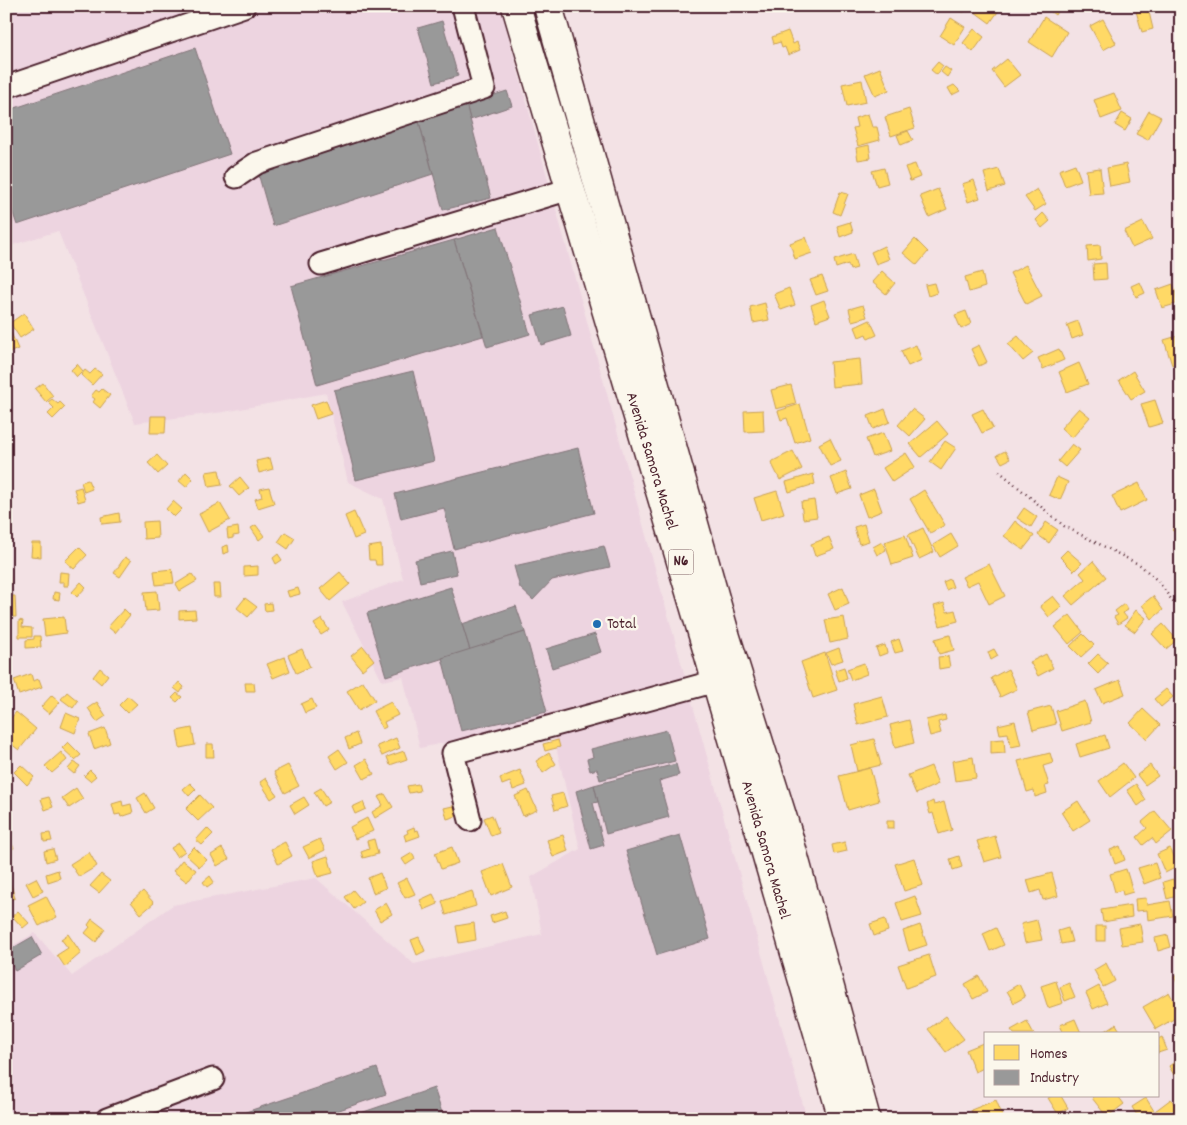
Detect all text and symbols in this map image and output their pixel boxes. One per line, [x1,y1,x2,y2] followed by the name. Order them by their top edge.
[619,389,683,533] street label: Avenida Samora Machel
[668,550,694,574] road number: N6
[607,613,636,636] place label: Total
[591,618,603,630] marker: Total
[734,778,796,922] street label: Avenida Samora Machel
[984,1032,1160,1098] legend
[1030,1044,1068,1066] text: Homes
[1030,1068,1079,1090] text: Industry

